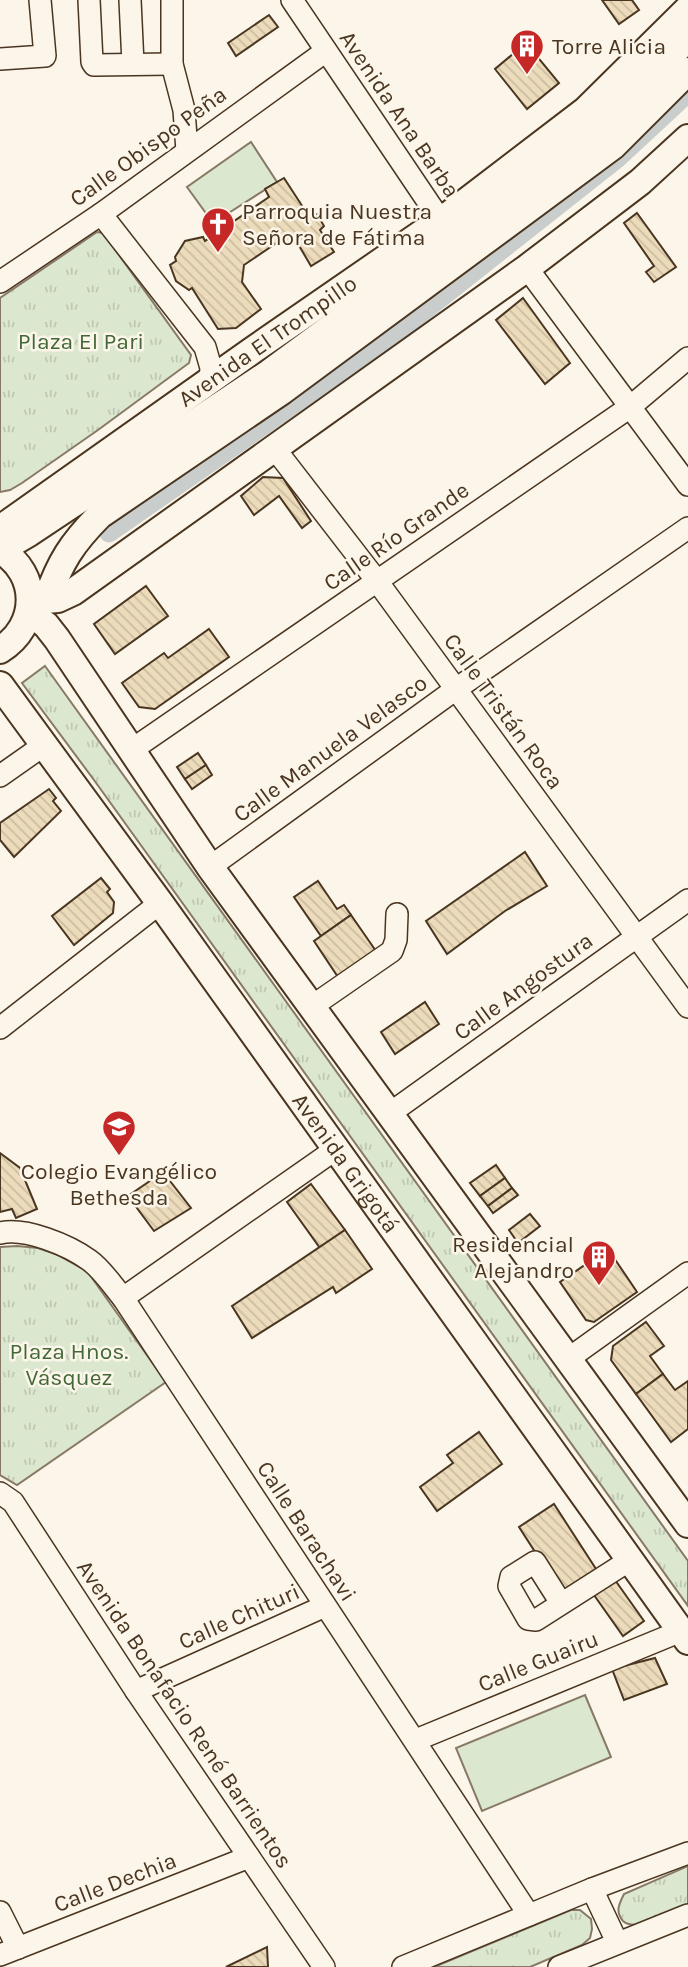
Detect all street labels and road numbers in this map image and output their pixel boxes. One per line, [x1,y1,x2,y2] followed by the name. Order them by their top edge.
[334,26,465,203] street label: Avenida Ana Barba
[65,81,232,212] street label: Calle Obispo Peña
[173,270,362,413] street label: Avenida El Trompillo
[319,476,474,597] street label: Calle Río Grande
[438,628,569,794] street label: Calle Tristán Roca
[228,669,432,828] street label: Calle Manuela Velasco
[449,927,598,1046] street label: Calle Angostura
[286,1088,405,1238] street label: Avenida Grigotá
[251,1456,362,1606] street label: Calle Barachavi
[71,1555,298,1873] street label: Avenida Bonafacio René Barrientos
[175,1578,304,1655] street label: Calle Chituri
[474,1625,602,1698] street label: Calle Guairu
[50,1847,180,1918] street label: Calle Dechia

